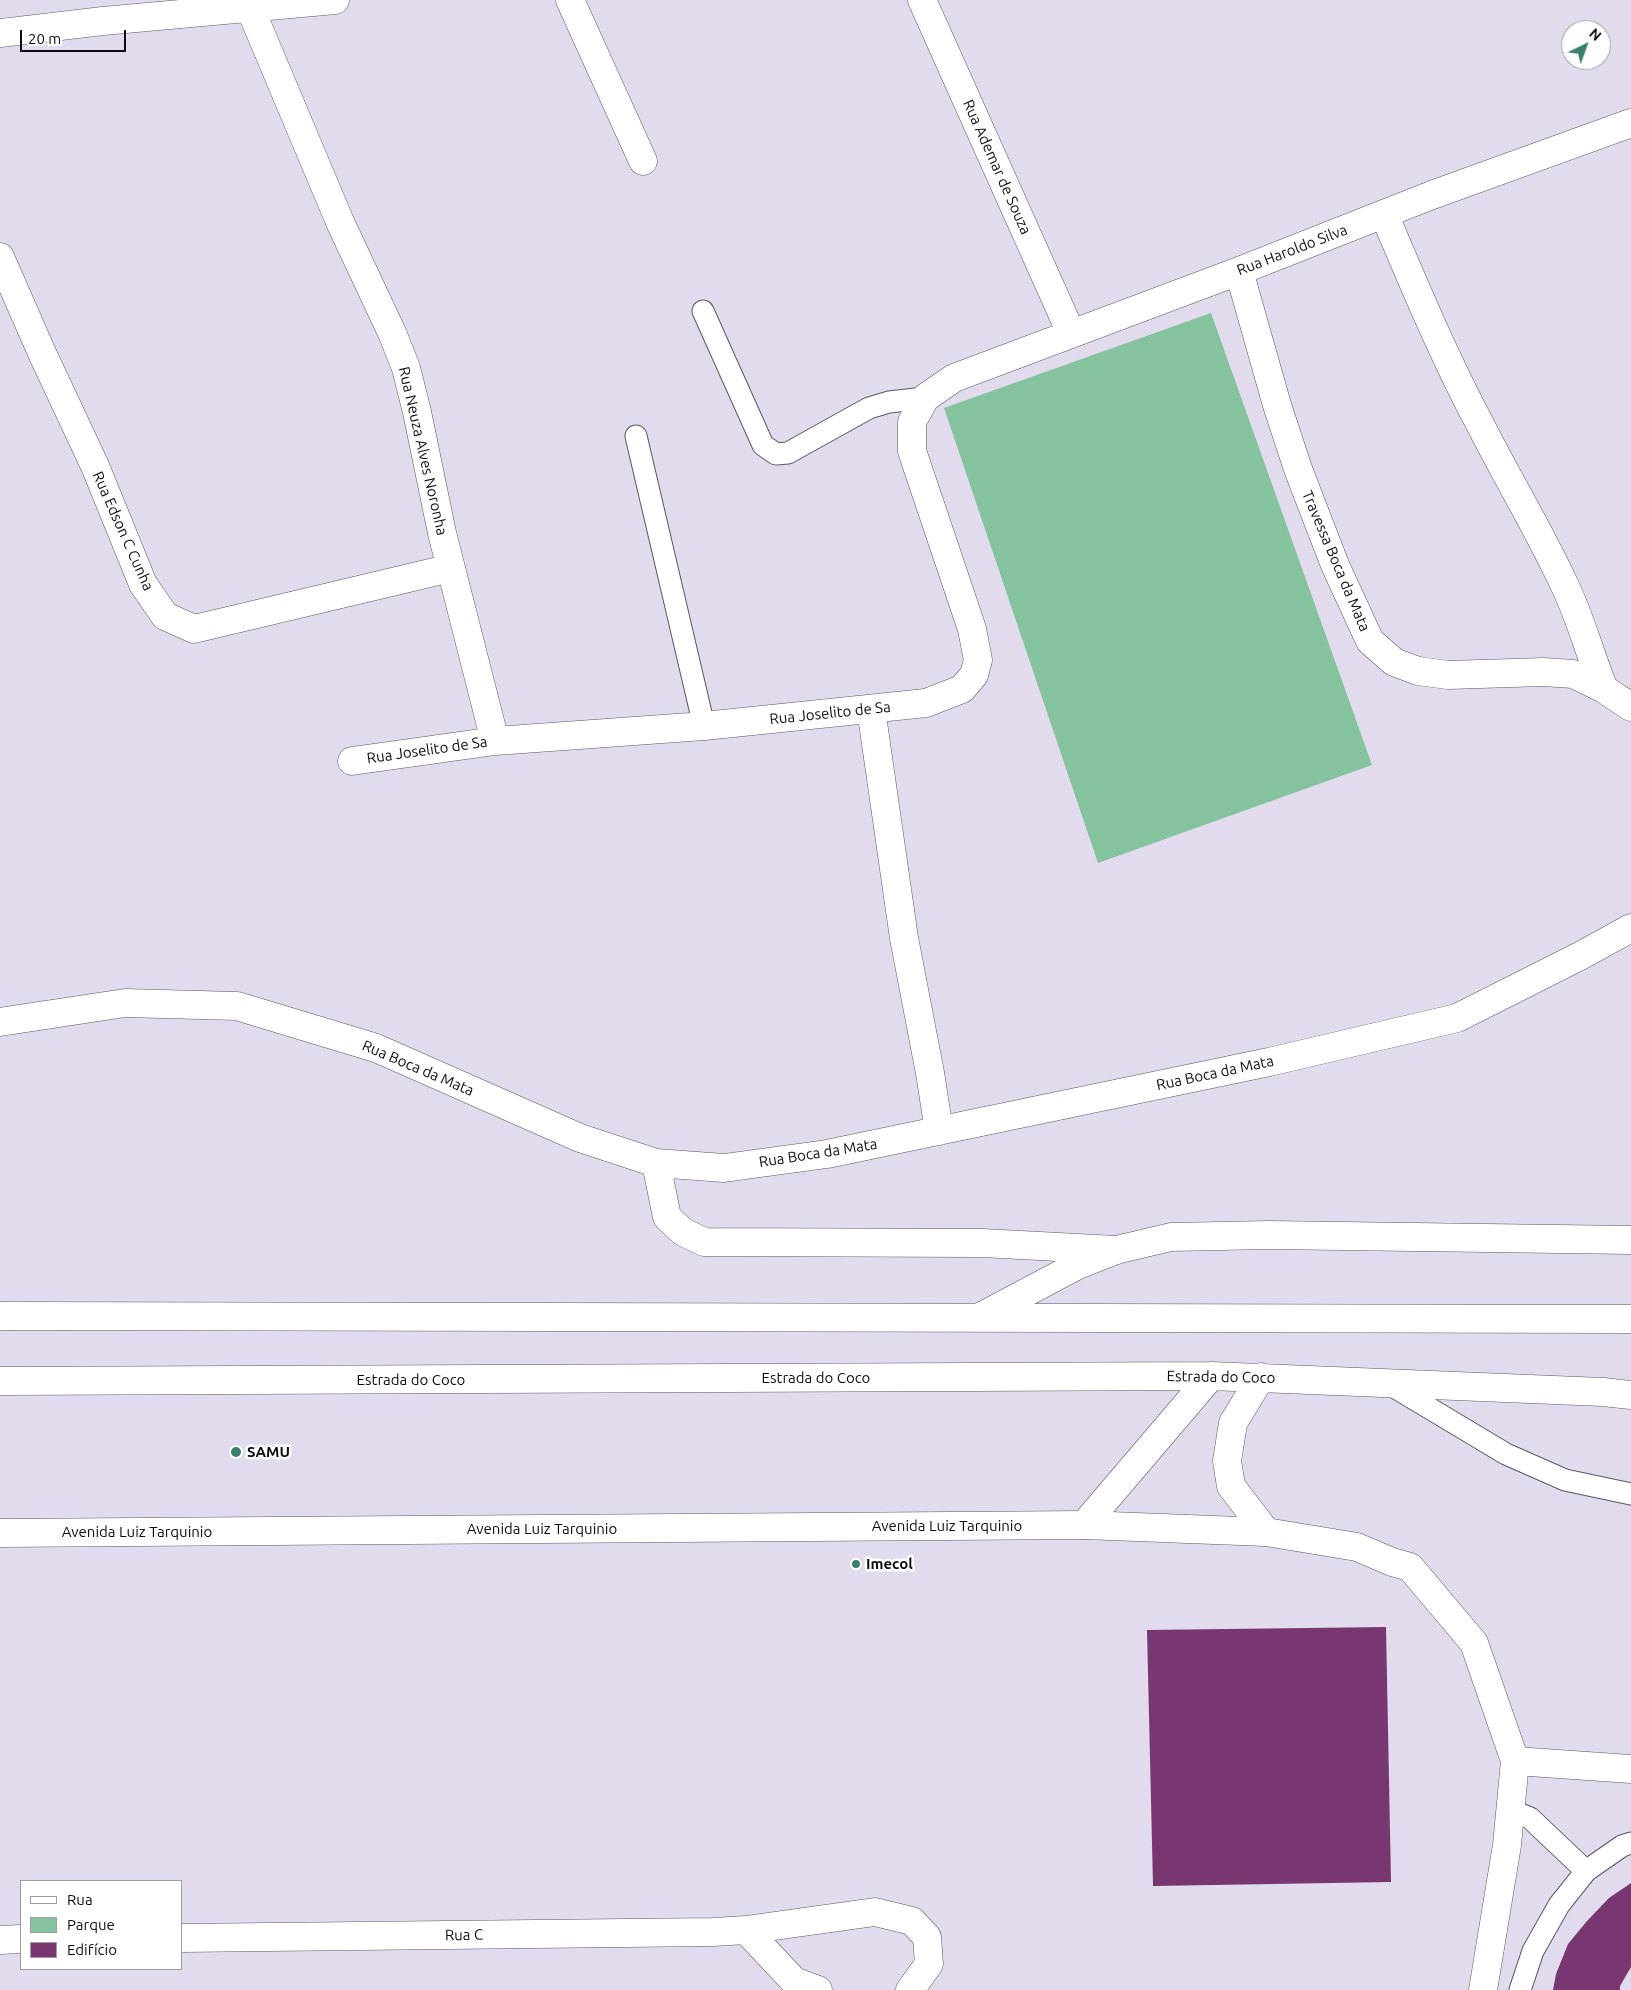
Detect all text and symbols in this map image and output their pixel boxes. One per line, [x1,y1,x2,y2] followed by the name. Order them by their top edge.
[22,20,129,52] scale bar
[1561,20,1611,70] north arrow
[1586,25,1605,44] text: N
[28,30,61,47] text: 20 m
[959,97,1035,237] street label: Rua Ademar de Souza
[1234,221,1350,279] street label: Rua Haroldo Silva
[395,365,451,537] street label: Rua Neuza Alves Noronha
[89,469,157,593] street label: Rua Edson C Cunha
[1298,488,1374,634] street label: Travessa Boca da Mata
[769,698,891,728] street label: Rua Joselito de Sa
[365,733,489,767] street label: Rua Joselito de Sa
[359,1036,477,1100] street label: Rua Boca da Mata
[1155,1052,1275,1094] street label: Rua Boca da Mata
[757,1135,879,1171] street label: Rua Boca da Mata
[1166,1367,1276,1387] street label: Estrada do Coco
[762,1369,870,1387] street label: Estrada do Coco
[357,1371,465,1389] street label: Estrada do Coco
[247,1443,290,1461] place label: SAMU
[229,1445,243,1459] marker: SAMU
[872,1517,1022,1535] street label: Avenida Luiz Tarquinio
[467,1520,617,1538] street label: Avenida Luiz Tarquinio
[62,1523,212,1541] street label: Avenida Luiz Tarquinio
[866,1555,913,1573] place label: Imecol
[850,1558,862,1570] marker: Imecol
[20,1880,182,1970] legend
[67,1891,93,1908] text: Rua
[67,1916,115,1933] text: Parque
[445,1926,483,1944] street label: Rua C
[67,1941,117,1958] text: Edifício

